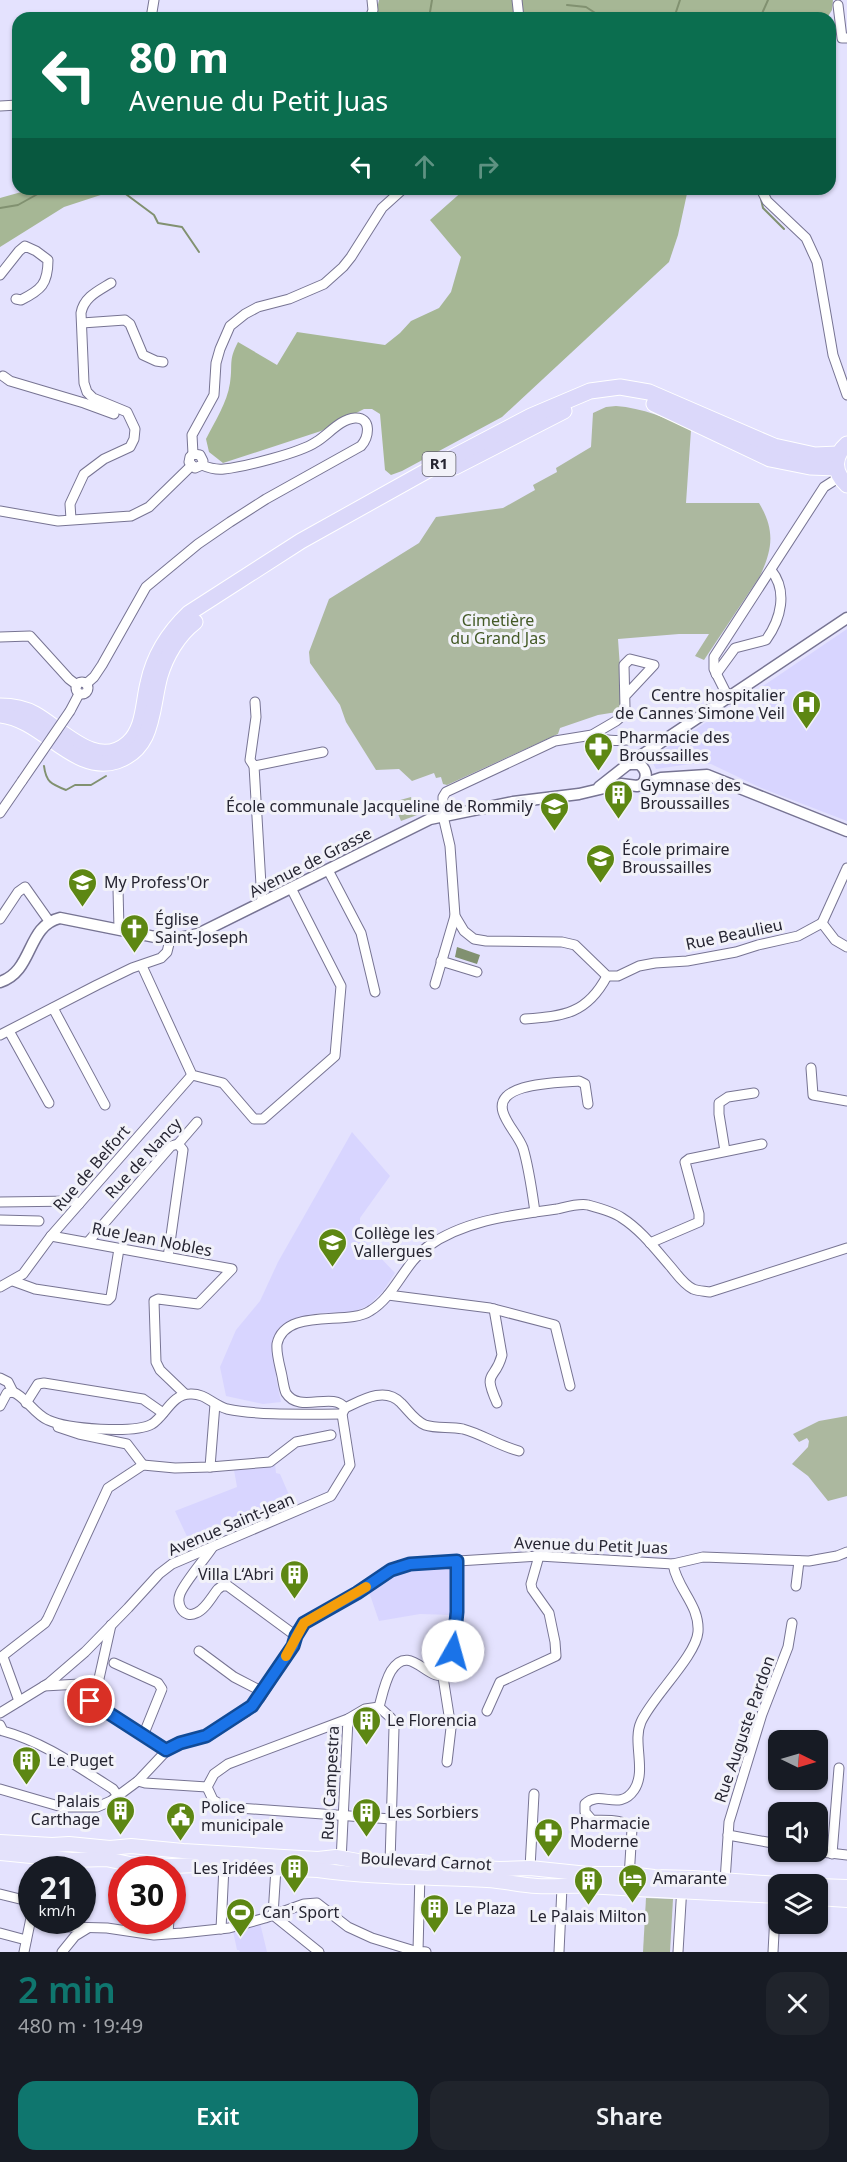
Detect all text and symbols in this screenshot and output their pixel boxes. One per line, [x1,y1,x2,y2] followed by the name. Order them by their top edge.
[129,28,229,85] text: 80 m
[30,36,108,114] icon: left
[129,82,388,119] text: Avenue du Petit Juas
[345,150,378,183] icon: left
[408,150,441,183] icon: ahead
[471,150,504,183] icon: right
[422,452,456,476] road number: R1
[450,609,546,649] park label: Cimetière du Grand Jas
[615,684,785,724] place label: Centre hospitalier de Cannes Simone Veil
[790,688,822,730] hospital icon: Centre hospitalier de Cannes Simone Veil
[619,726,730,766] place label: Pharmacie des Broussailles
[582,730,614,772] pharmacy icon: Pharmacie des Broussailles
[640,774,741,814] place label: Gymnase des Broussailles
[603,778,635,820] building icon: Gymnase des Broussailles
[538,790,570,832] school or university icon: École communale Jacqueline de Rommily
[226,795,534,817] place label: École communale Jacqueline de Rommily
[245,822,375,902] street label: Avenue de Grasse
[622,838,730,878] place label: École primaire Broussailles
[585,842,617,884] school or university icon: École primaire Broussailles
[67,866,99,908] school or university icon: My Profess'Or
[104,871,209,893] place label: My Profess'Or
[155,908,248,948] place label: Église Saint-Joseph
[118,912,150,954] church icon: Église Saint-Joseph
[684,913,784,955] street label: Rue Beaulieu
[100,1112,187,1203] street label: Rue de Nancy
[48,1120,135,1216] street label: Rue de Belfort
[90,1217,214,1261] street label: Rue Jean Nobles
[354,1222,435,1262] place label: Collège les Vallergues
[317,1226,349,1268] school or university icon: Collège les Vallergues
[164,1487,298,1561] street label: Avenue Saint-Jean
[514,1531,668,1559] street label: Avenue du Petit Juas
[279,1558,311,1600] building icon: Villa L‘Abri
[198,1563,274,1585] place label: Villa L‘Abri
[421,1619,485,1683] position arrow
[709,1653,779,1805] street label: Rue Auguste Pardon
[64,1675,115,1726] pin
[73,1684,106,1717] icon: arrive
[350,1704,382,1746] building icon: Le Florencia
[387,1709,477,1731] place label: Le Florencia
[316,1725,344,1841] street label: Rue Campestra
[768,1730,828,1790] north arrow
[768,1730,828,1934] map controls
[11,1744,43,1786] building icon: Le Puget
[48,1749,114,1771] place label: Le Puget
[31,1790,100,1830] place label: Palais Carthage
[105,1794,137,1836] building icon: Palais Carthage
[201,1796,284,1836] place label: Police municipale
[350,1796,382,1838] building icon: Les Sorbiers
[164,1800,196,1842] public building icon: Police municipale
[387,1801,479,1823] place label: Les Sorbiers
[768,1802,828,1862] button: sound
[570,1812,650,1852] place label: Pharmacie Moderne
[533,1816,565,1858] pharmacy icon: Pharmacie Moderne
[360,1847,492,1875] street label: Boulevard Carnot
[279,1852,311,1894] building icon: Les Iridées
[108,1856,186,1934] speed limit sign: 30
[193,1857,274,1879] place label: Les Iridées
[616,1862,648,1904] hotel icon: Amarante
[572,1864,604,1906] building icon: Le Palais Milton
[40,1867,74,1908] text: 21
[653,1867,727,1889] place label: Amarante
[768,1874,828,1934] button: layers
[418,1892,450,1934] building icon: Le Plaza
[225,1896,257,1938] sports icon: Can' Sport
[455,1897,516,1919] place label: Le Plaza
[39,1900,75,1920] text: km/h
[262,1901,339,1923] place label: Can' Sport
[529,1905,647,1927] place label: Le Palais Milton
[18,1965,116,2014] text: 2 min
[766,1972,829,2035] button: close
[18,2012,143,2039] text: 480 m · 19:49
[18,2081,418,2150] button: Exit
[430,2081,829,2150] button: Share

